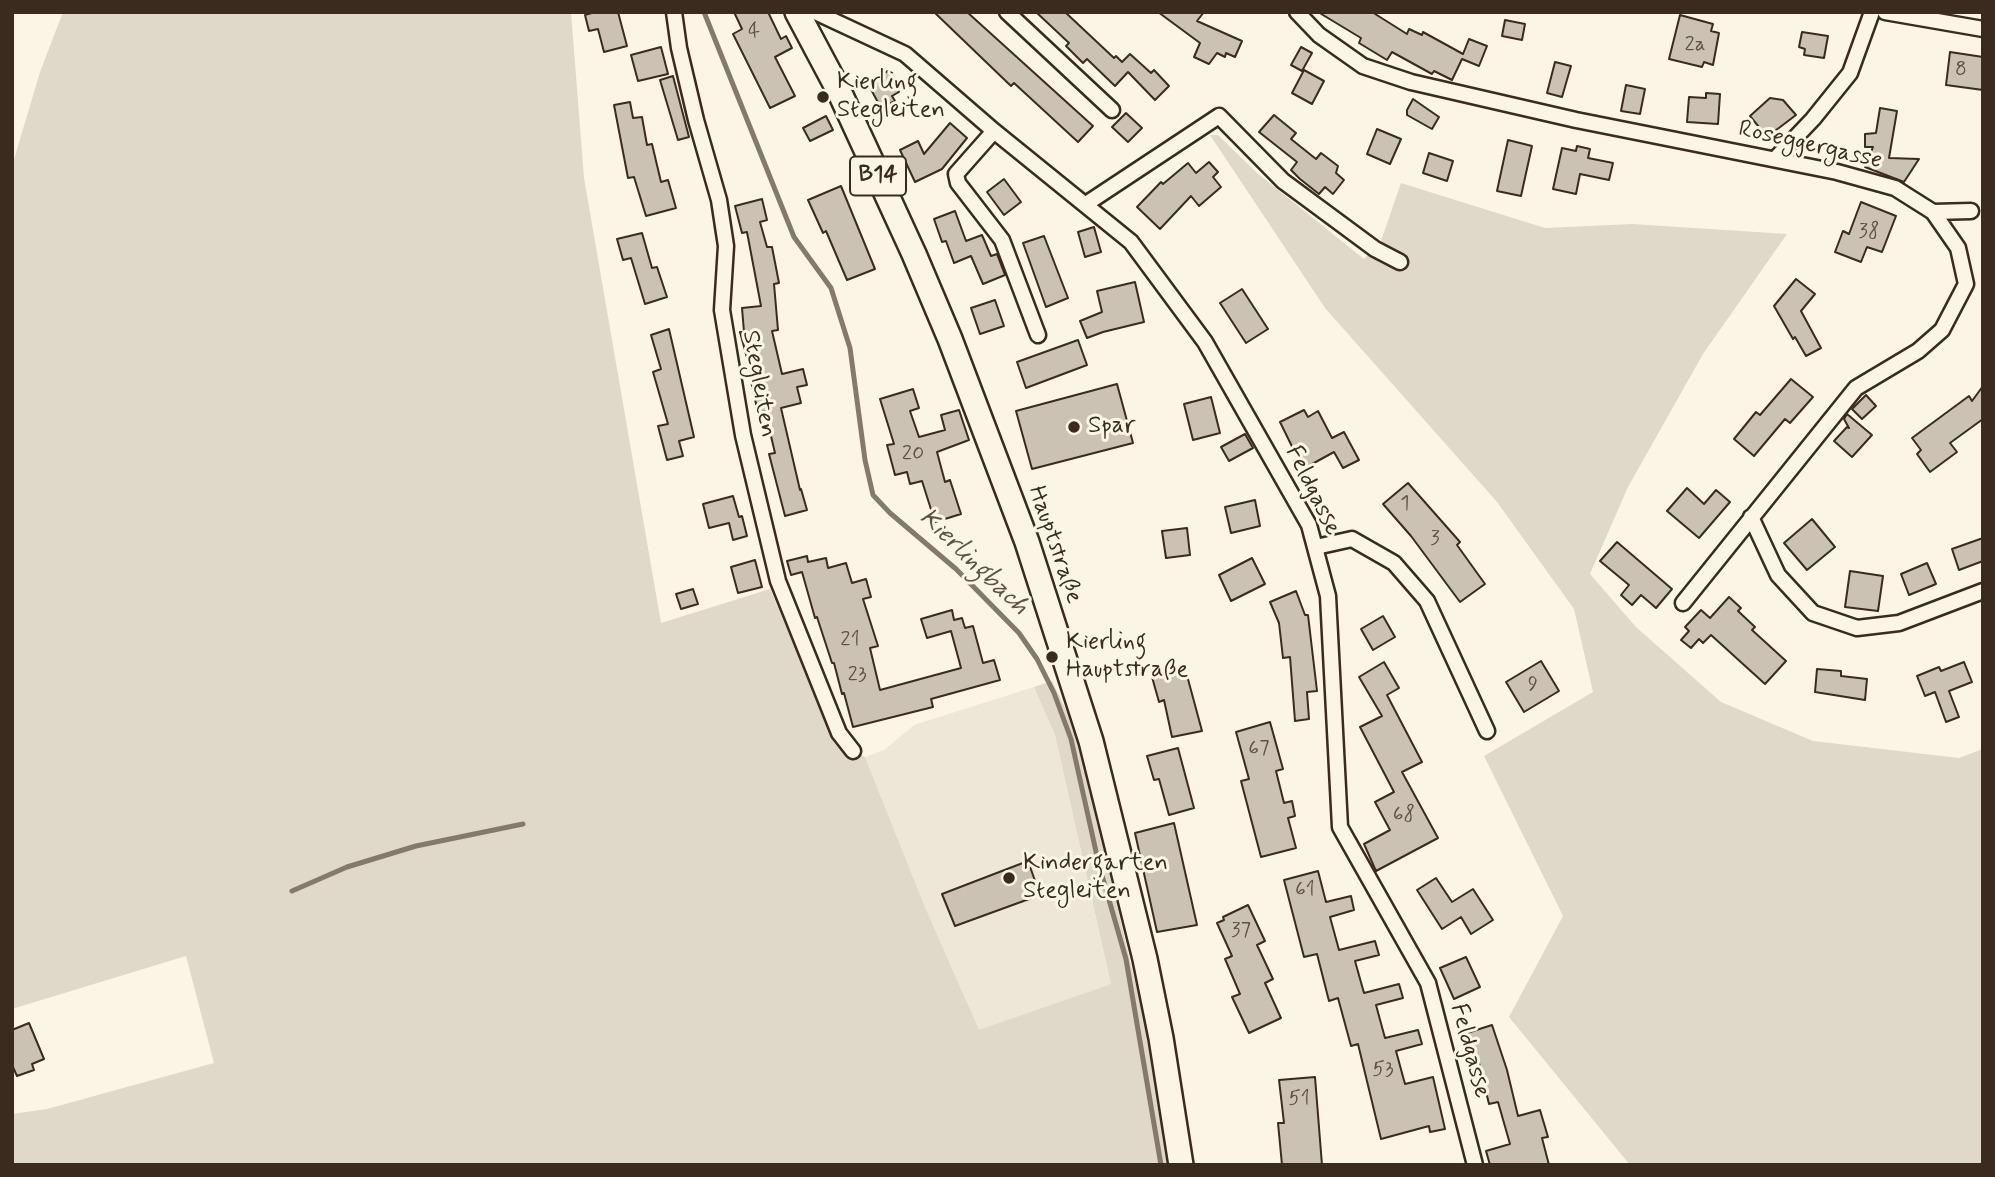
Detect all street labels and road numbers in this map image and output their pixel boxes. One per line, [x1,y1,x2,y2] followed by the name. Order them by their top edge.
[1735,115,1885,177] street label: Roseggergasse
[850,156,906,196] road number: B14
[734,328,782,440] street label: Stegleiten
[1278,441,1346,541] street label: Feldgasse
[1020,483,1088,607] street label: Hauptstraße
[1443,1001,1495,1101] street label: Feldgasse

